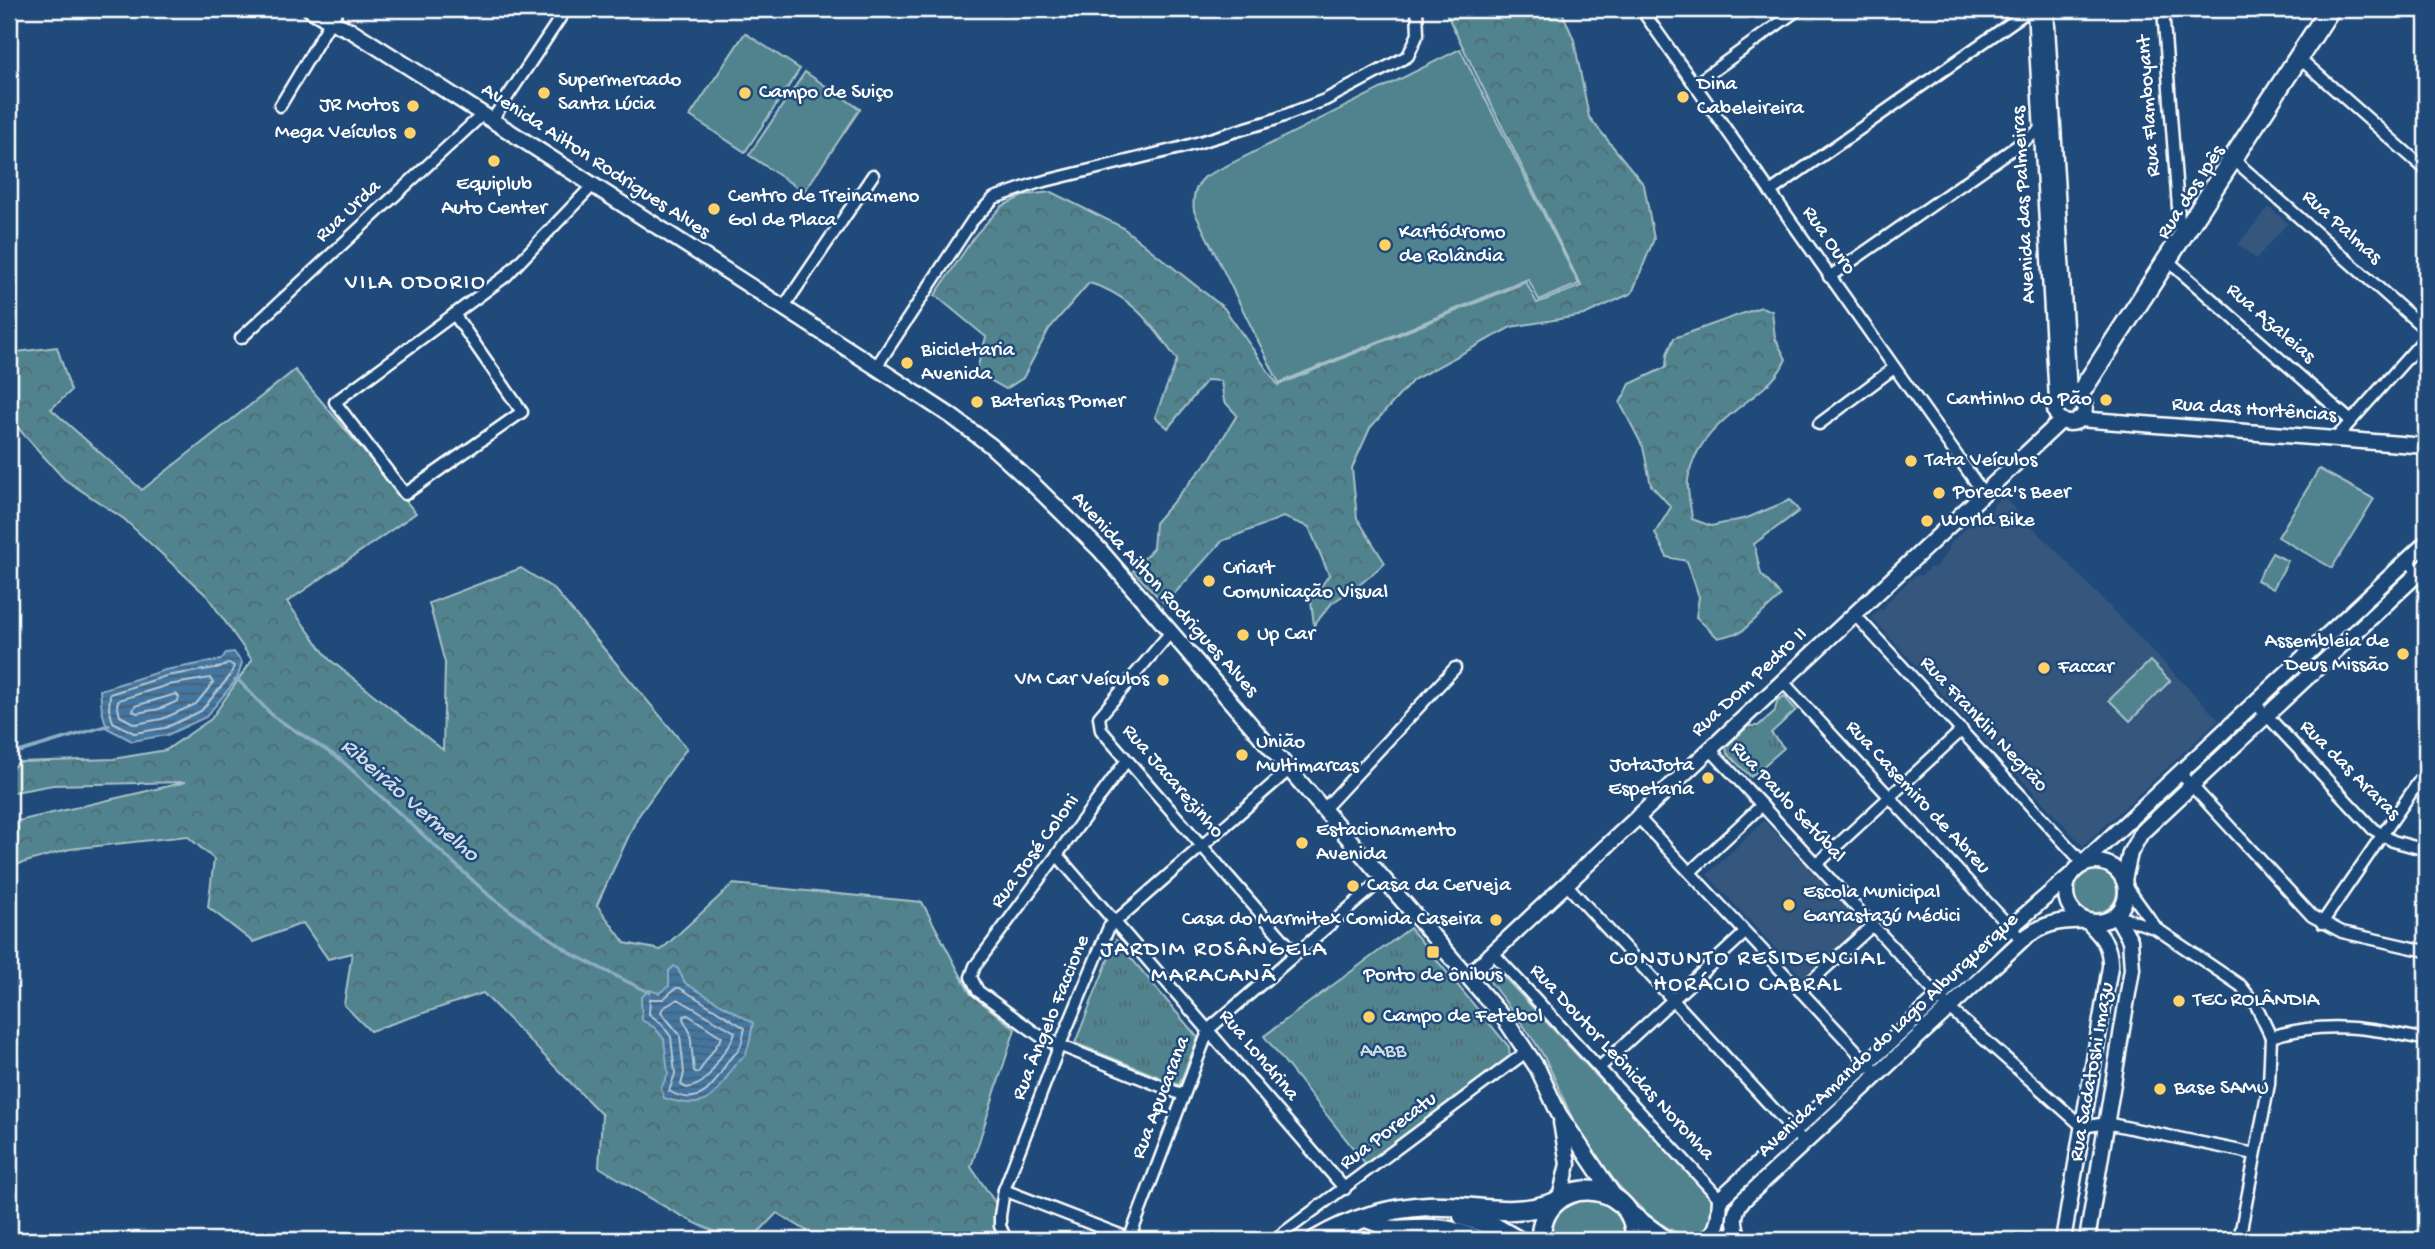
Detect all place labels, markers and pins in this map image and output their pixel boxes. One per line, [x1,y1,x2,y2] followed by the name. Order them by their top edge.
[558,69,681,118] place label: Supermercado Santa Lúcia
[1695,73,1805,122] place label: Dina Cabeleireira
[759,81,894,106] place label: Campo de Suiço
[536,85,552,101] marker: Supermercado Santa Lúcia
[737,85,753,101] marker: Campo de Suiço
[1675,89,1691,105] marker: Dina Cabeleireira
[319,94,400,119] place label: JR Motos
[405,98,421,114] marker: JR Motos
[275,121,397,146] place label: Mega Veículos
[402,125,418,141] marker: Mega Veículos
[486,153,502,169] marker: Equiplub Auto Center
[441,173,548,222] place label: Equiplub Auto Center
[728,185,919,234] place label: Centro de Treinameno Gol de Placa
[706,201,722,217] marker: Centro de Treinameno Gol de Placa
[1399,221,1506,270] place label: Kartódromo de Rolândia
[1377,237,1393,253] marker: Kartódromo de Rolândia
[920,339,1016,388] place label: Bicicletaria Avenida
[899,355,915,371] marker: Bicicletaria Avenida
[1946,388,2092,413] place label: Cantinho do Pão
[990,390,1126,415] place label: Baterias Pomer
[2098,392,2114,408] marker: Cantinho do Pão
[969,394,985,410] marker: Baterias Pomer
[1924,449,2039,474] place label: Tata Veículos
[1903,453,1919,469] marker: Tata Veículos
[1952,481,2072,506] place label: Poreca's Beer
[1931,485,1947,501] marker: Poreca's Beer
[1941,509,2036,534] place label: World Bike
[1919,513,1935,529] marker: World Bike
[1223,557,1388,606] place label: Criart Comunicação Visual
[1201,573,1217,589] marker: Criart Comunicação Visual
[1257,623,1316,648] place label: Up Car
[1235,627,1251,643] marker: Up Car
[2265,630,2390,679] place label: Assembleia de Deus Missão
[2395,646,2411,662] marker: Assembleia de Deus Missão
[2057,656,2115,681] place label: Faccar
[2036,660,2052,676] marker: Faccar
[1014,668,1150,693] place label: VM Car Veículos
[1155,672,1171,688] marker: VM Car Veículos
[1256,731,1360,780] place label: União Multimarcas
[1234,747,1250,763] marker: União Multimarcas
[1608,754,1695,803] place label: JotaJota Espetaria
[1700,770,1716,786] marker: JotaJota Espetaria
[1316,819,1457,868] place label: Estacionamento Avenida
[1294,835,1310,851] marker: Estacionamento Avenida
[1367,874,1512,899] place label: Casa da Cerveja
[1345,878,1361,894] marker: Casa da Cerveja
[1803,881,1960,930] place label: Escola Municipal Garrastazú Médici
[1781,897,1797,913] marker: Escola Municipal Garrastazú Médici
[1182,908,1483,933] place label: Casa do Marmitex Comida Caseira
[1488,912,1504,928] marker: Casa do Marmitex Comida Caseira
[1425,944,1441,960] marker: Ponto de ônibus
[1362,964,1504,989] place label: Ponto de ônibus
[2192,989,2321,1014] place label: TEC ROLÂNDIA
[2171,993,2187,1009] marker: TEC ROLÂNDIA
[1383,1005,1543,1030] place label: Campo de Fetebol
[1361,1009,1377,1025] marker: Campo de Fetebol
[2173,1077,2269,1102] place label: Base SAMU
[2152,1081,2168,1097] marker: Base SAMU

